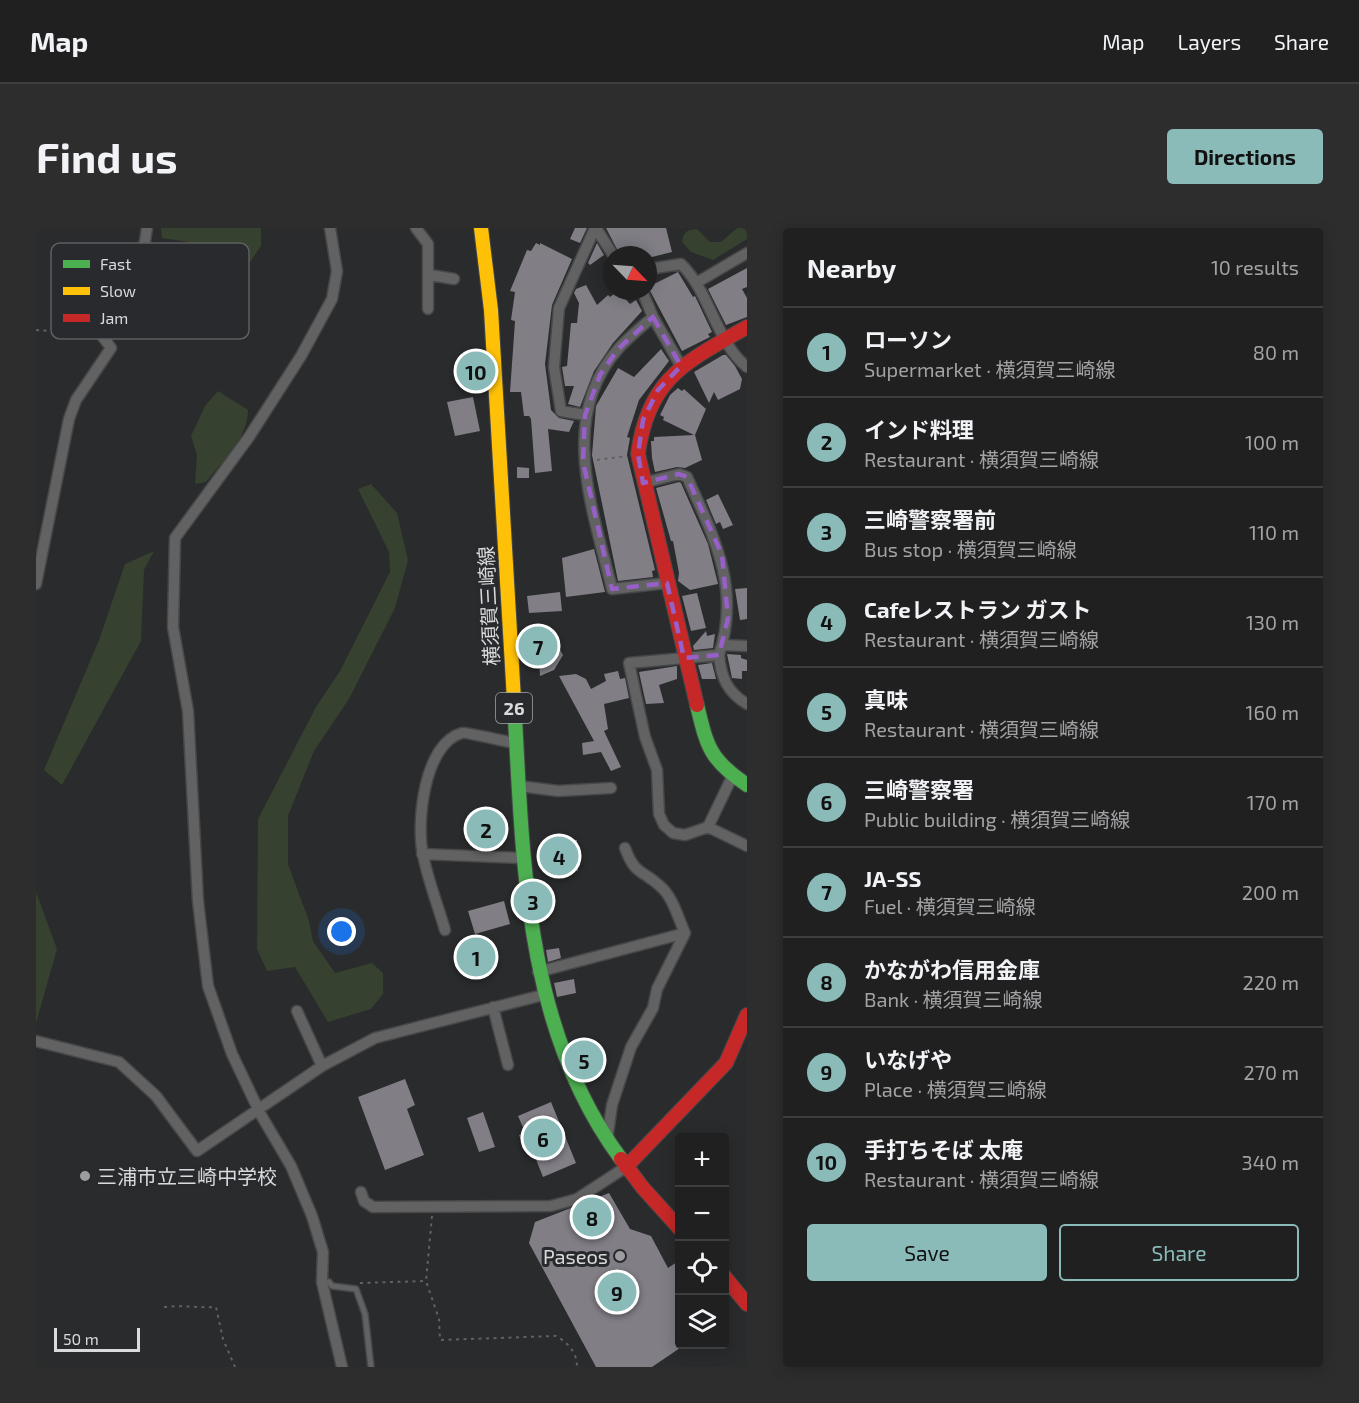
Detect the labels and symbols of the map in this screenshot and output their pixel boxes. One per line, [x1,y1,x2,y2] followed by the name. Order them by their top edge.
[51,243,249,339] legend
[603,246,657,300] north arrow
[100,254,131,273] text: Fast
[100,281,136,300] text: Slow
[100,308,128,327] text: Jam
[456,348,496,394] pin: 10
[473,545,503,667] street label: 横須賀三崎線
[518,624,558,668] pin: 7
[496,693,532,723] road number: 26
[466,806,506,852] pin: 2
[540,834,578,878] pin: 4
[514,878,552,924] pin: 3
[327,917,356,946] your location
[456,934,496,980] pin: 1
[564,1038,604,1082] pin: 5
[524,1116,562,1160] pin: 6
[97,1164,277,1188] place label: 三浦市立三崎中学校
[78,1169,92,1183] marker: 三浦市立三崎中学校
[572,1194,612,1240] pin: 8
[543,1244,608,1268] place label: Paseos
[613,1249,627,1263] marker: Paseos
[598,1270,636,1314] pin: 9
[54,1325,140,1352] scale bar

